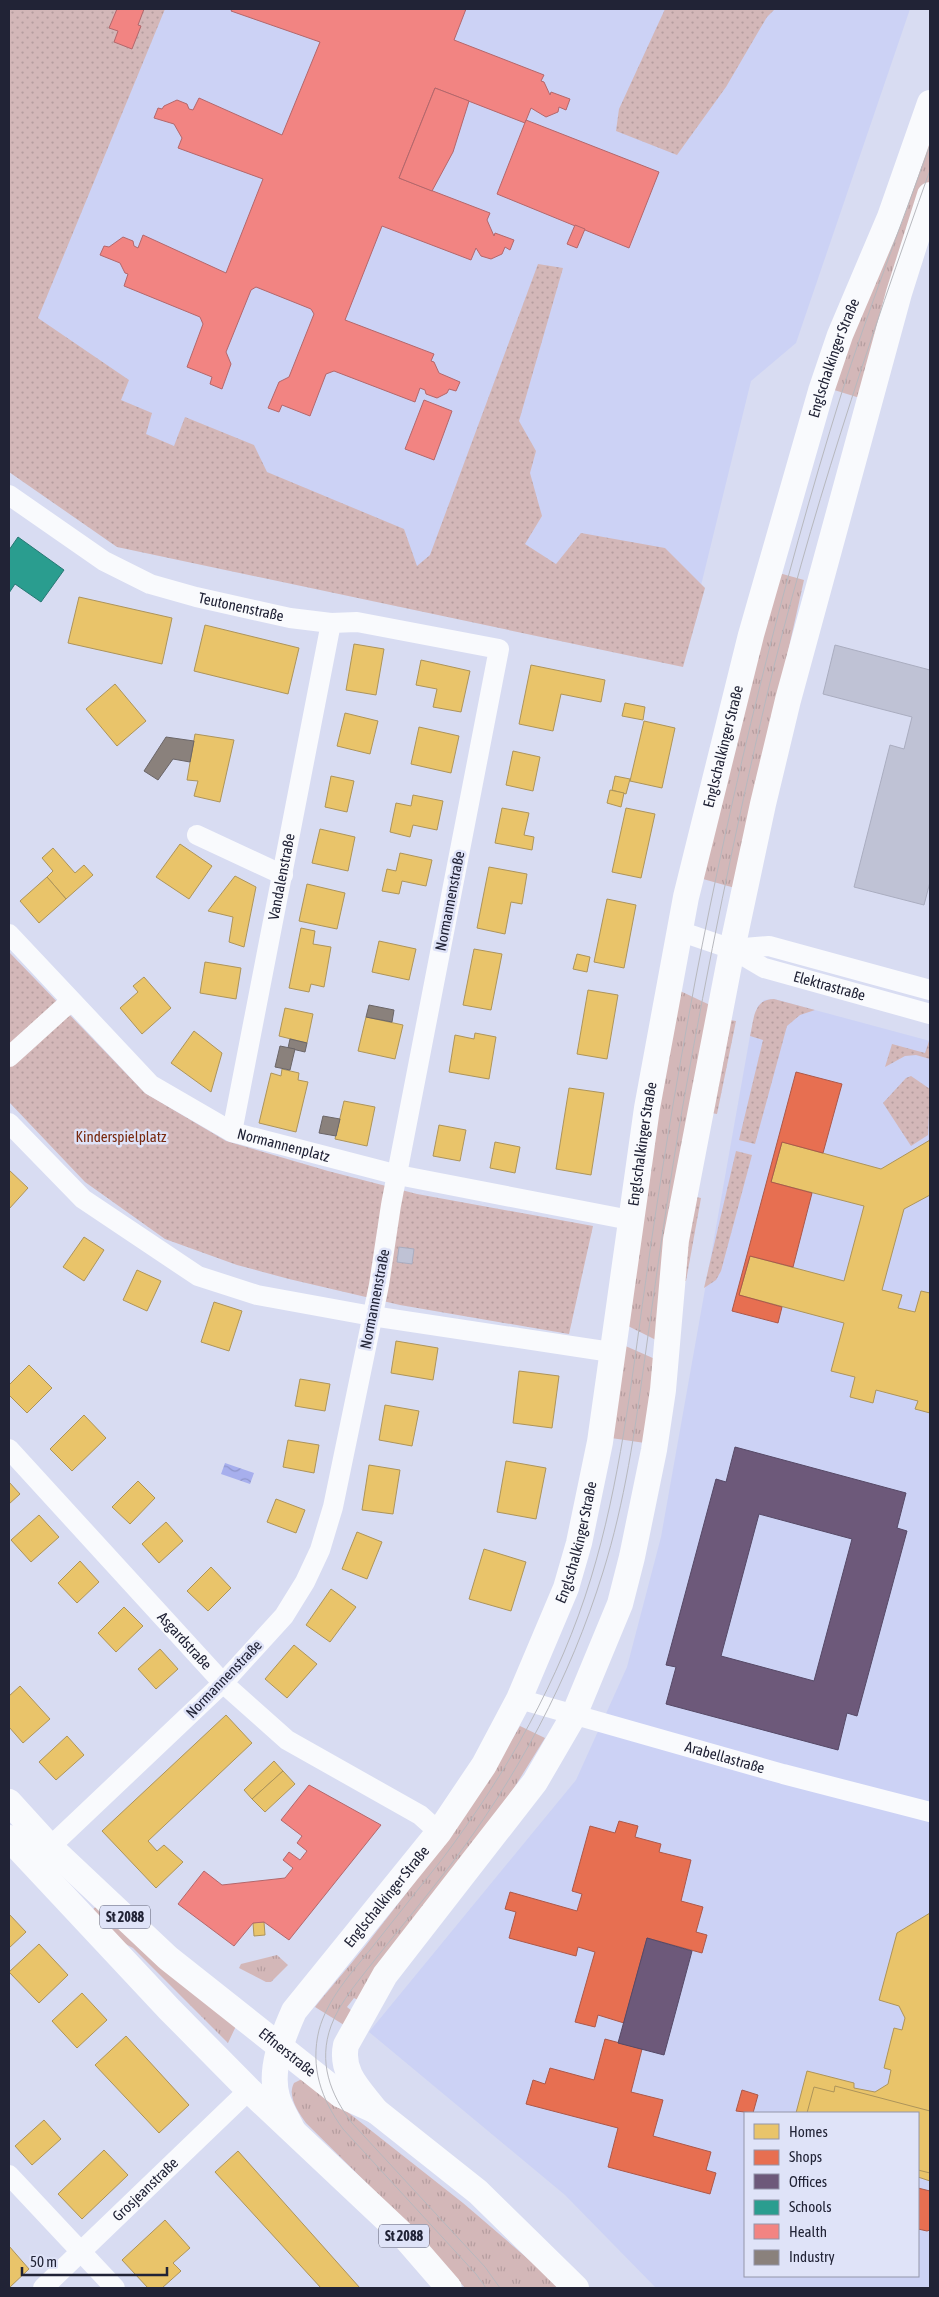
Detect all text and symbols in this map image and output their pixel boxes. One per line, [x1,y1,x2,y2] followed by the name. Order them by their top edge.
[805,296,863,419] street label: Englschalkinger Straße
[197,589,286,624] street label: Teutonenstraße
[700,683,746,809] street label: Englschalkinger Straße
[264,832,298,921] street label: Vandalenstraße
[431,849,468,952] street label: Normannenstraße
[792,968,867,1004] street label: Elektrastraße
[624,1080,660,1207] street label: Englschalkinger Straße
[236,1125,332,1165] street label: Normannenplatz
[76,1128,167,1145] park label: Kinderspielplatz
[356,1247,393,1350] street label: Normannenstraße
[552,1480,600,1606] street label: Englschalkinger Straße
[154,1608,216,1673] street label: Asgardstraße
[182,1636,265,1721] street label: Normannenstraße
[683,1738,767,1776] street label: Arabellastraße
[340,1842,432,1950] street label: Englschalkinger Straße
[100,1905,150,1928] road number: St 2088
[256,2024,320,2080] street label: Effnerstraße
[744,2112,919,2277] legend
[789,2123,828,2140] text: Homes
[789,2148,822,2165] text: Shops
[109,2154,181,2224] street label: Grosjeanstraße
[789,2173,827,2190] text: Offices
[789,2198,832,2215] text: Schools
[789,2223,827,2240] text: Health
[379,2224,429,2248] road number: St 2088
[22,2244,168,2276] scale bar
[789,2248,835,2265] text: Industry
[30,2253,57,2270] text: 50 m

